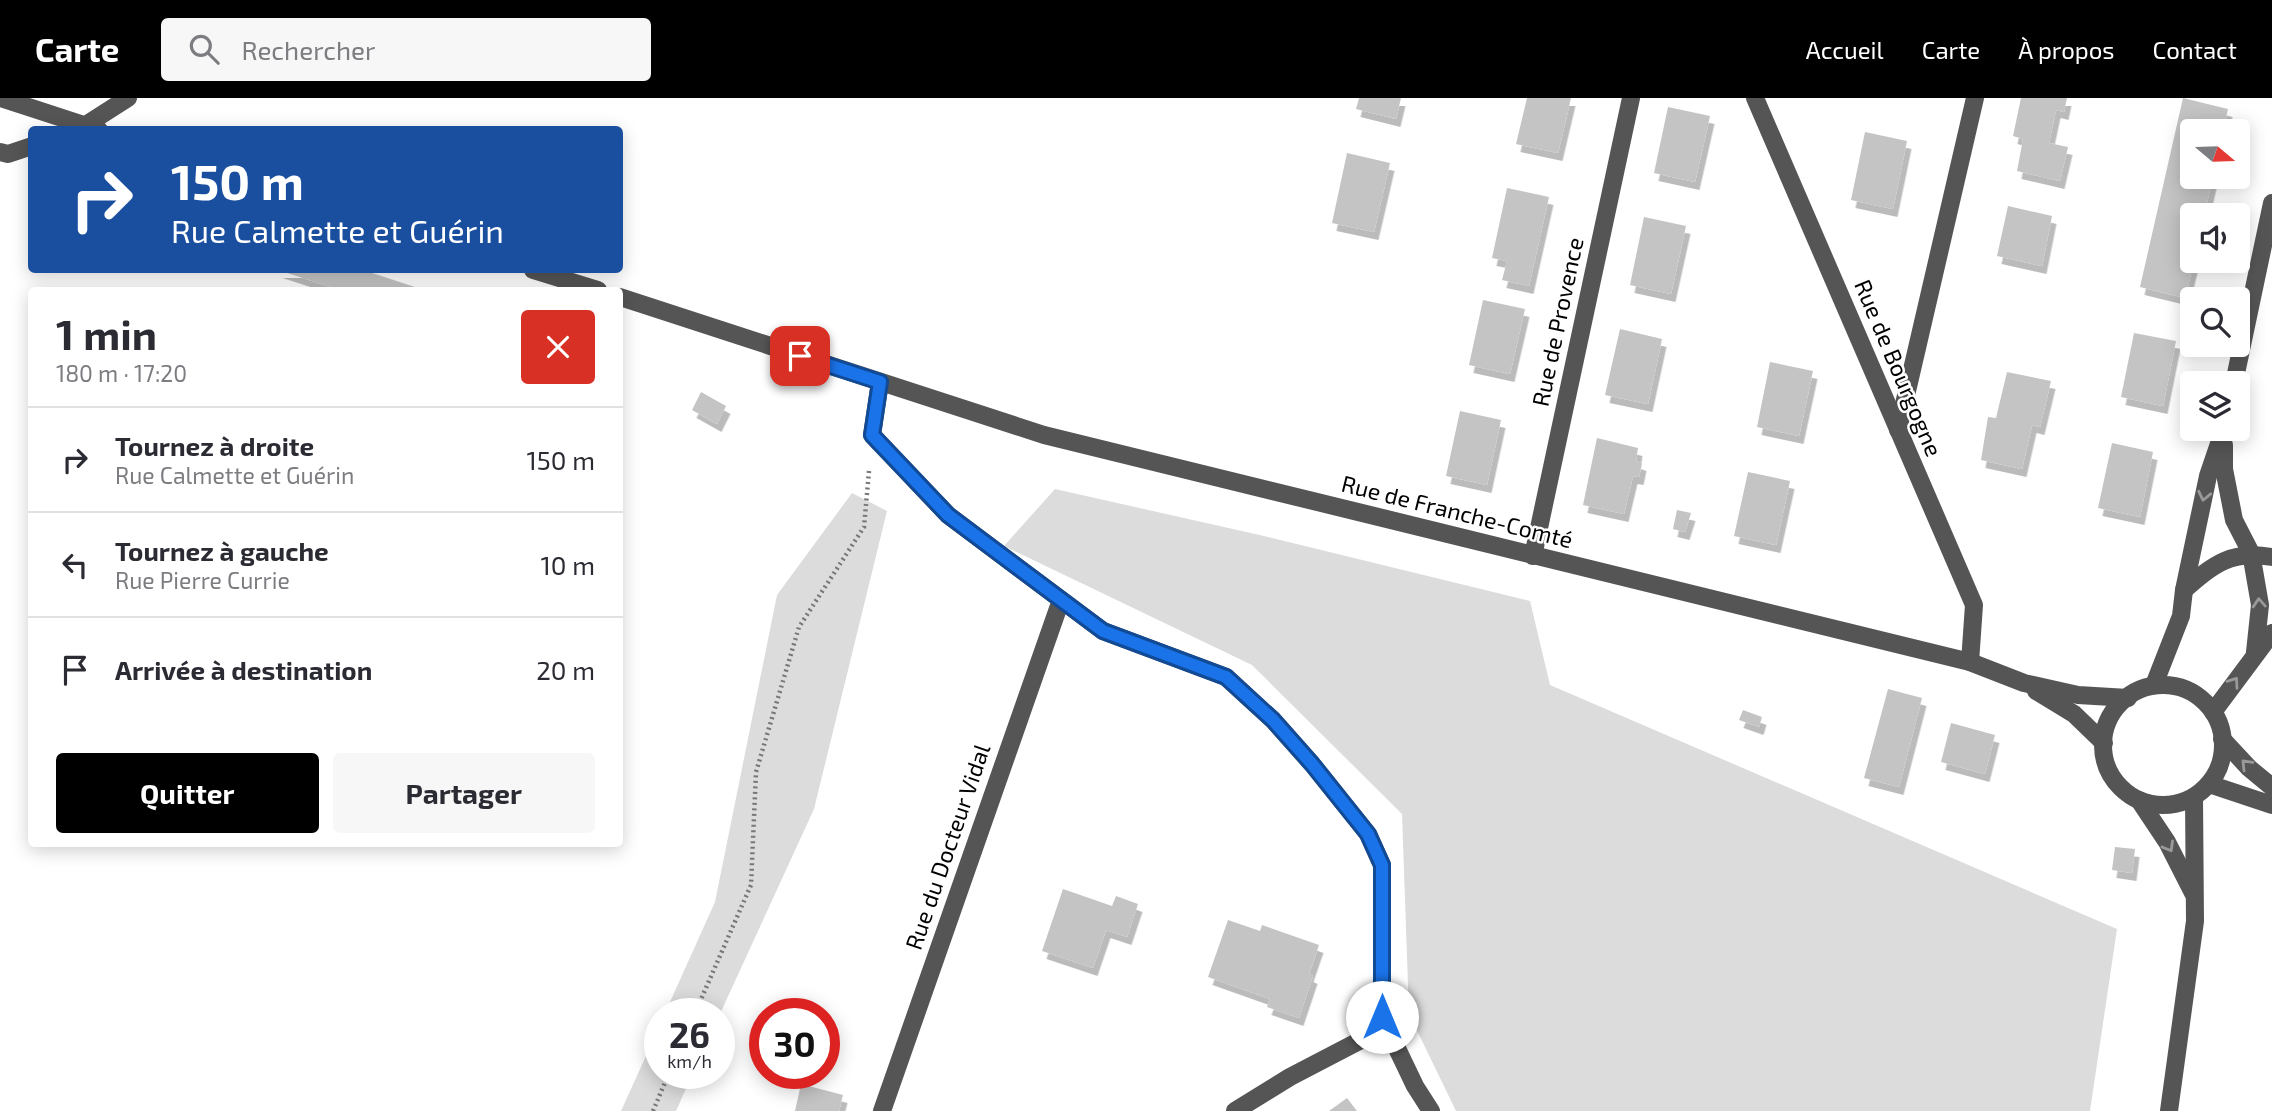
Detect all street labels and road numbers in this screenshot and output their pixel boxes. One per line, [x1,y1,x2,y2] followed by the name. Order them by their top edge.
[1525,235,1589,409] street label: Rue de Provence
[1849,275,1949,460] street label: Rue de Bourgogne
[1339,469,1576,553] street label: Rue de Franche-Comté
[899,740,995,953] street label: Rue du Docteur Vidal

